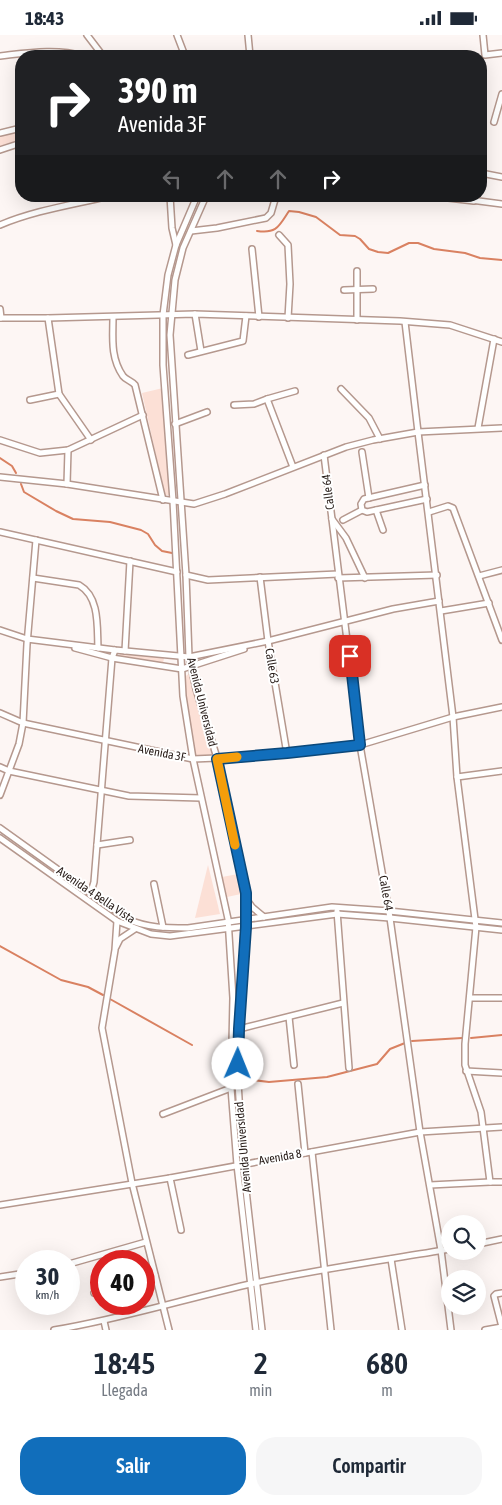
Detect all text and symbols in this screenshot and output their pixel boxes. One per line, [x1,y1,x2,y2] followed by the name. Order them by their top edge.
[25,7,64,29] text: 18:43
[35,70,100,135] icon: right
[118,70,197,110] text: 390 m
[118,111,206,137] text: Avenida 3F
[158,165,186,193] icon: left
[211,165,239,193] icon: ahead
[264,165,292,193] icon: ahead
[317,165,345,193] icon: right
[319,473,337,511] street label: Calle 64
[329,635,371,677] pin
[336,642,364,670] icon: arrive
[262,647,282,685] street label: Calle 63
[184,656,220,748] street label: Avenida Universidad
[137,742,187,764] street label: Avenida 3F
[54,864,138,926] street label: Avenida 4 Bella Vista
[376,874,396,912] street label: Calle 64
[211,1037,263,1089] position arrow
[232,1101,254,1193] street label: Avenida Universidad
[257,1146,303,1168] street label: Avenida 8
[441,1215,486,1315] map controls
[441,1215,486,1260] button: search
[90,1250,155,1315] speed limit sign: 40
[36,1262,59,1290] text: 30
[441,1270,486,1315] button: layers
[36,1288,59,1302] text: km/h
[94,1346,155,1380] text: 18:45
[254,1346,268,1380] text: 2
[366,1346,408,1380] text: 680
[101,1381,148,1399] text: Llegada
[249,1381,272,1399] text: min
[381,1381,393,1399] text: m
[20,1437,246,1495] button: Salir
[256,1437,482,1495] button: Compartir

